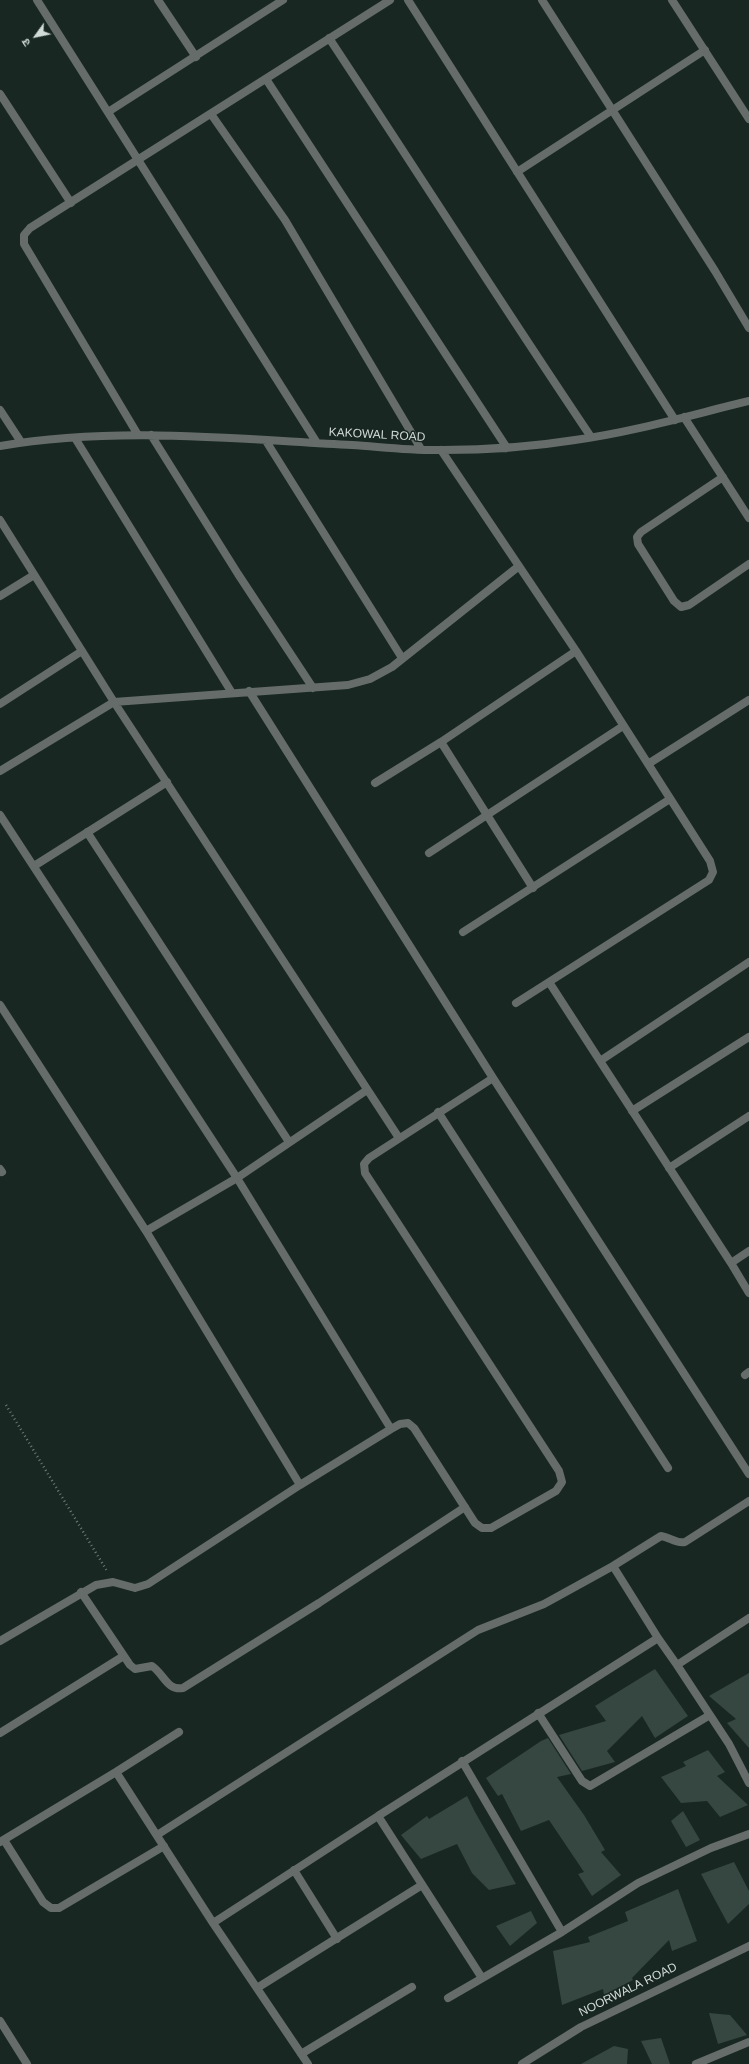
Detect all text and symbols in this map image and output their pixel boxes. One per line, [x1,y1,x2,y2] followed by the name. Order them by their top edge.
[16,16,56,56] north arrow
[19,37,33,49] text: उ
[328,425,426,445] street label: KAKOWAL ROAD
[577,1960,679,2020] street label: NOORWALA ROAD

